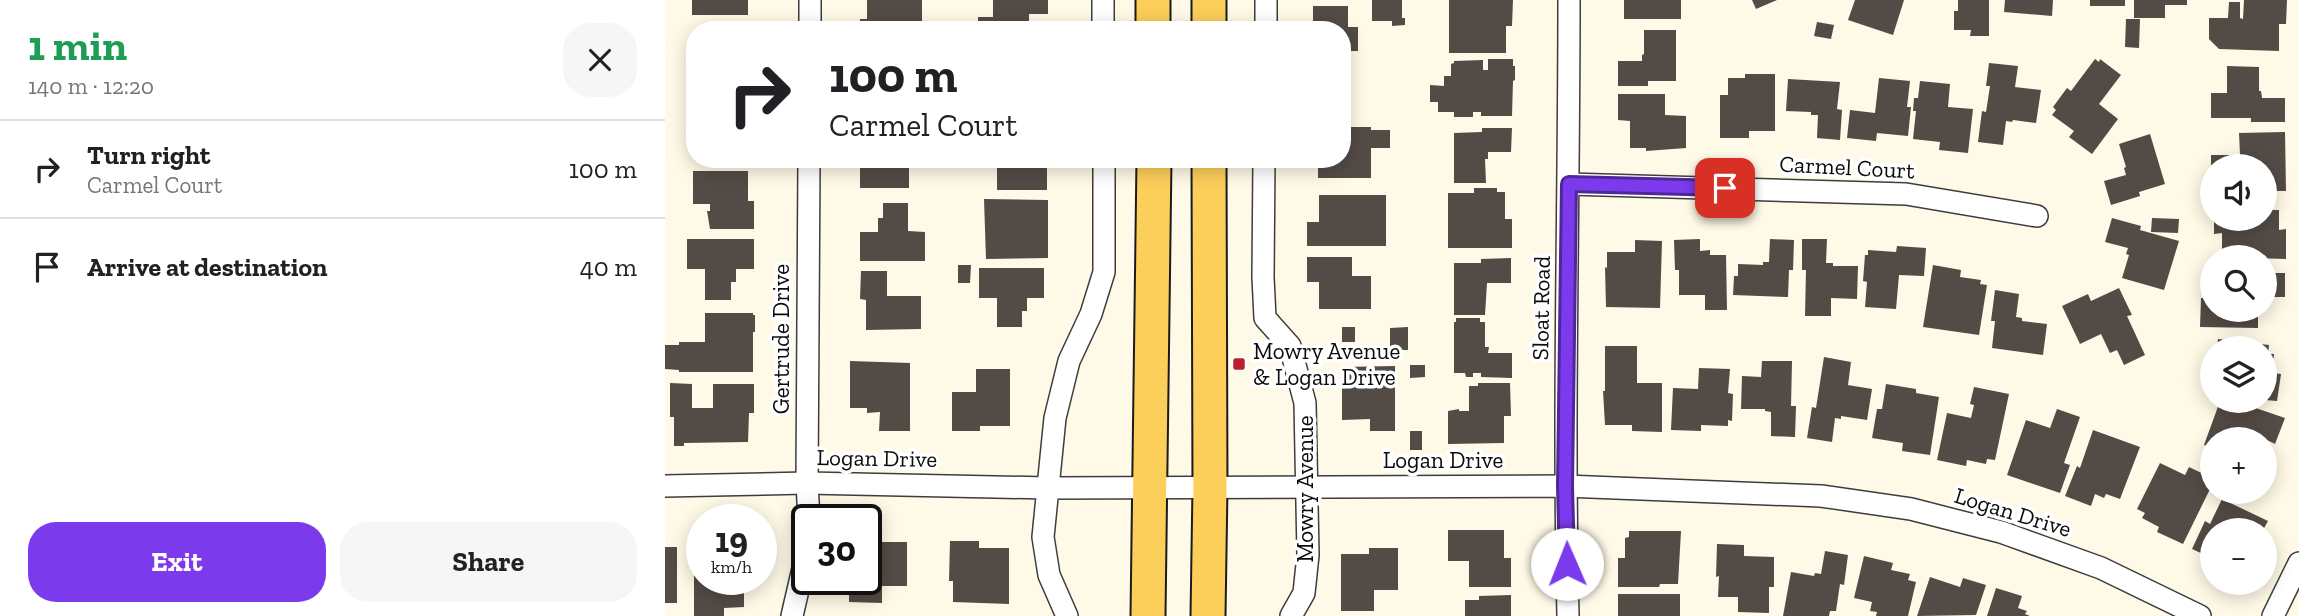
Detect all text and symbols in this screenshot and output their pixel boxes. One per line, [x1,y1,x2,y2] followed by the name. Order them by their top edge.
[28,20,127,71] text: 1 min
[563,23,637,97] button: close
[829,46,957,105] text: 100 m
[714,49,805,140] icon: right
[28,72,154,100] text: 140 m · 12:20
[829,106,1017,144] text: Carmel Court
[87,139,210,171] text: Turn right
[1779,149,1916,185] street label: Carmel Court
[28,150,66,188] icon: right
[569,153,637,185] text: 100 m
[2200,154,2277,595] map controls
[2200,154,2277,231] button: sound
[1695,158,1755,218] pin
[1706,169,1744,207] icon: arrive
[87,171,222,199] text: Carmel Court
[2200,245,2277,322] button: search
[28,248,66,286] icon: arrive
[87,251,327,283] text: Arrive at destination
[580,251,637,283] text: 40 m
[1526,255,1556,360] street label: Sloat Road
[767,264,795,414] street label: Gertrude Drive
[2200,336,2277,413] button: layers
[1253,337,1400,391] place label: Mowry Avenue & Logan Drive
[1231,356,1247,372] marker: Mowry Avenue & Logan Drive
[1291,415,1319,563] street label: Mowry Avenue
[2200,427,2277,504] button: +
[816,443,938,473] street label: Logan Drive
[1383,446,1503,474] street label: Logan Drive
[1951,481,2075,543] street label: Logan Drive
[791,504,882,595] speed limit sign: 30
[2200,518,2277,595] button: −
[715,519,748,561] text: 19
[28,522,326,602] button: Exit
[340,522,637,602] button: Share
[1530,527,1604,601] position arrow
[711,556,752,578] text: km/h

